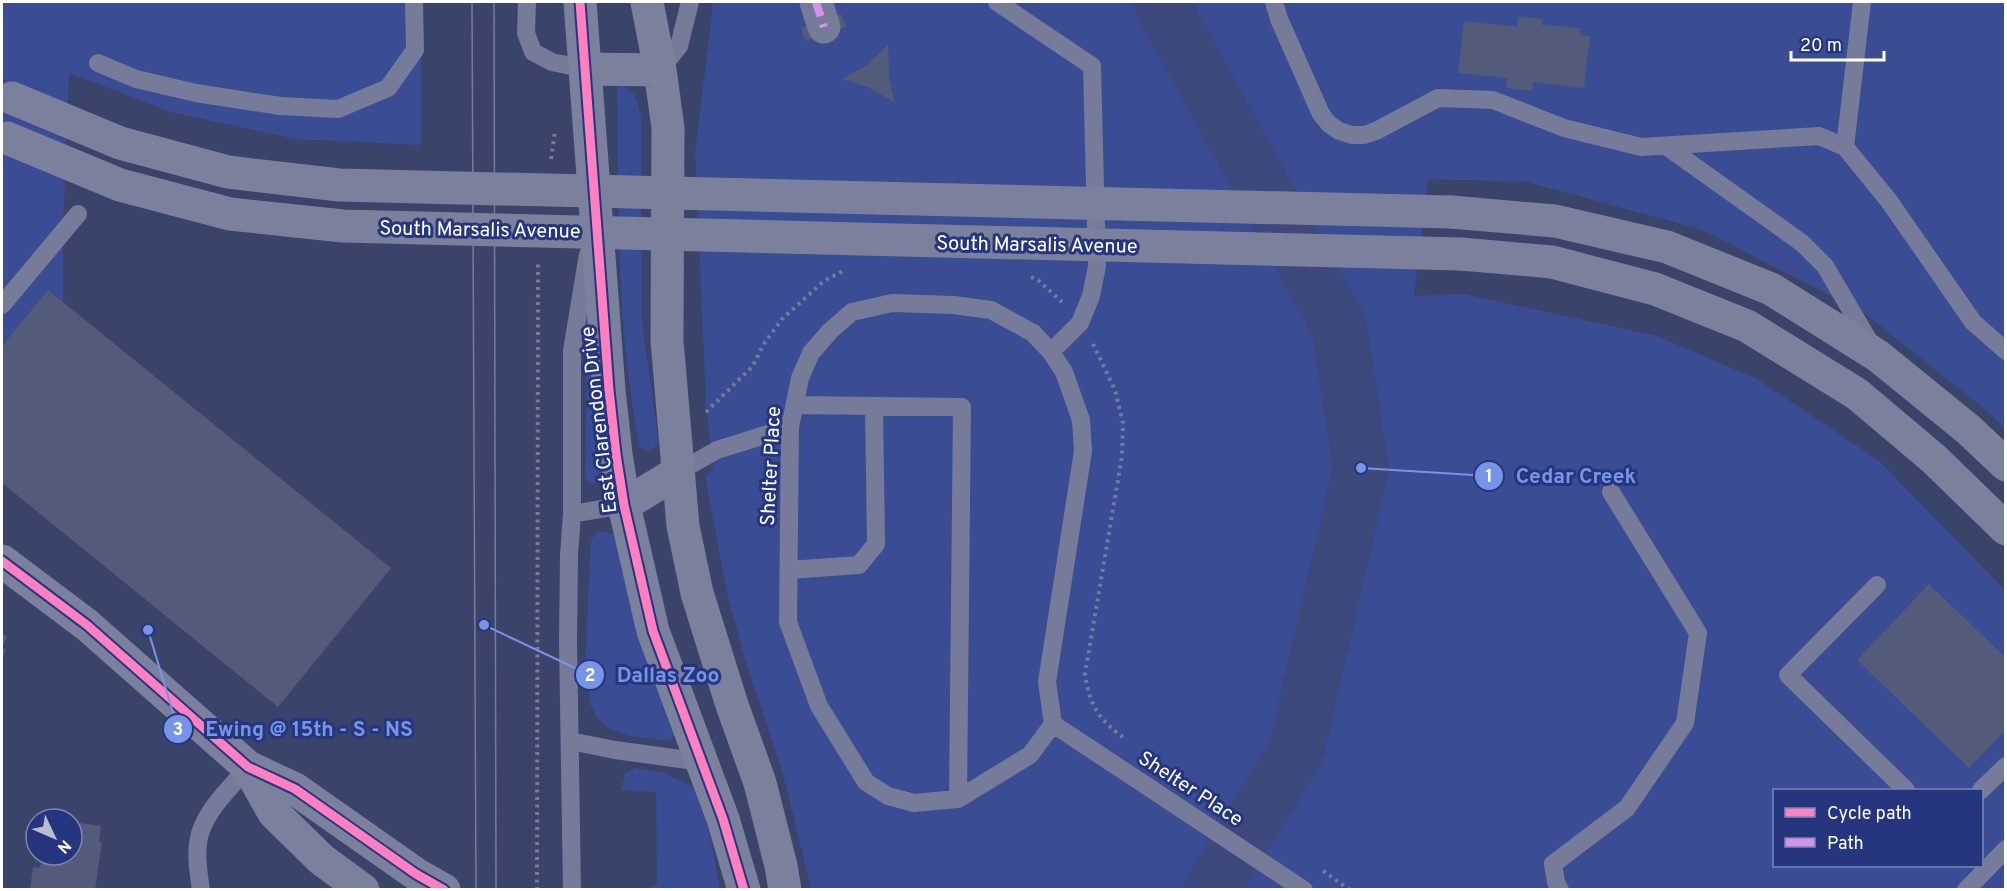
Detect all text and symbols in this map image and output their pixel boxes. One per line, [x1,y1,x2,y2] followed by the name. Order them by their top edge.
[1791,24,1884,62] scale bar
[1800,35,1842,58] text: 20 m
[379,216,581,246] street label: South Marsalis Avenue
[936,231,1138,261] street label: South Marsalis Avenue
[576,325,624,515] street label: East Clarendon Drive
[756,406,788,527] street label: Shelter Place
[1474,457,1648,496] callout: Cedar Creek
[1516,464,1636,491] text: Cedar Creek
[1485,466,1493,489] text: 1
[575,655,732,694] callout: Dallas Zoo
[617,663,719,690] text: Dallas Zoo
[584,665,596,688] text: 2
[163,709,424,748] callout: Ewing @ 15th - S - NS
[205,717,413,744] text: Ewing @ 15th - S - NS
[173,719,183,742] text: 3
[1133,746,1247,833] street label: Shelter Place
[1773,789,1983,867] legend
[1827,803,1912,826] text: Cycle path
[24,807,84,867] north arrow
[1827,833,1864,856] text: Path
[52,835,75,857] text: N

